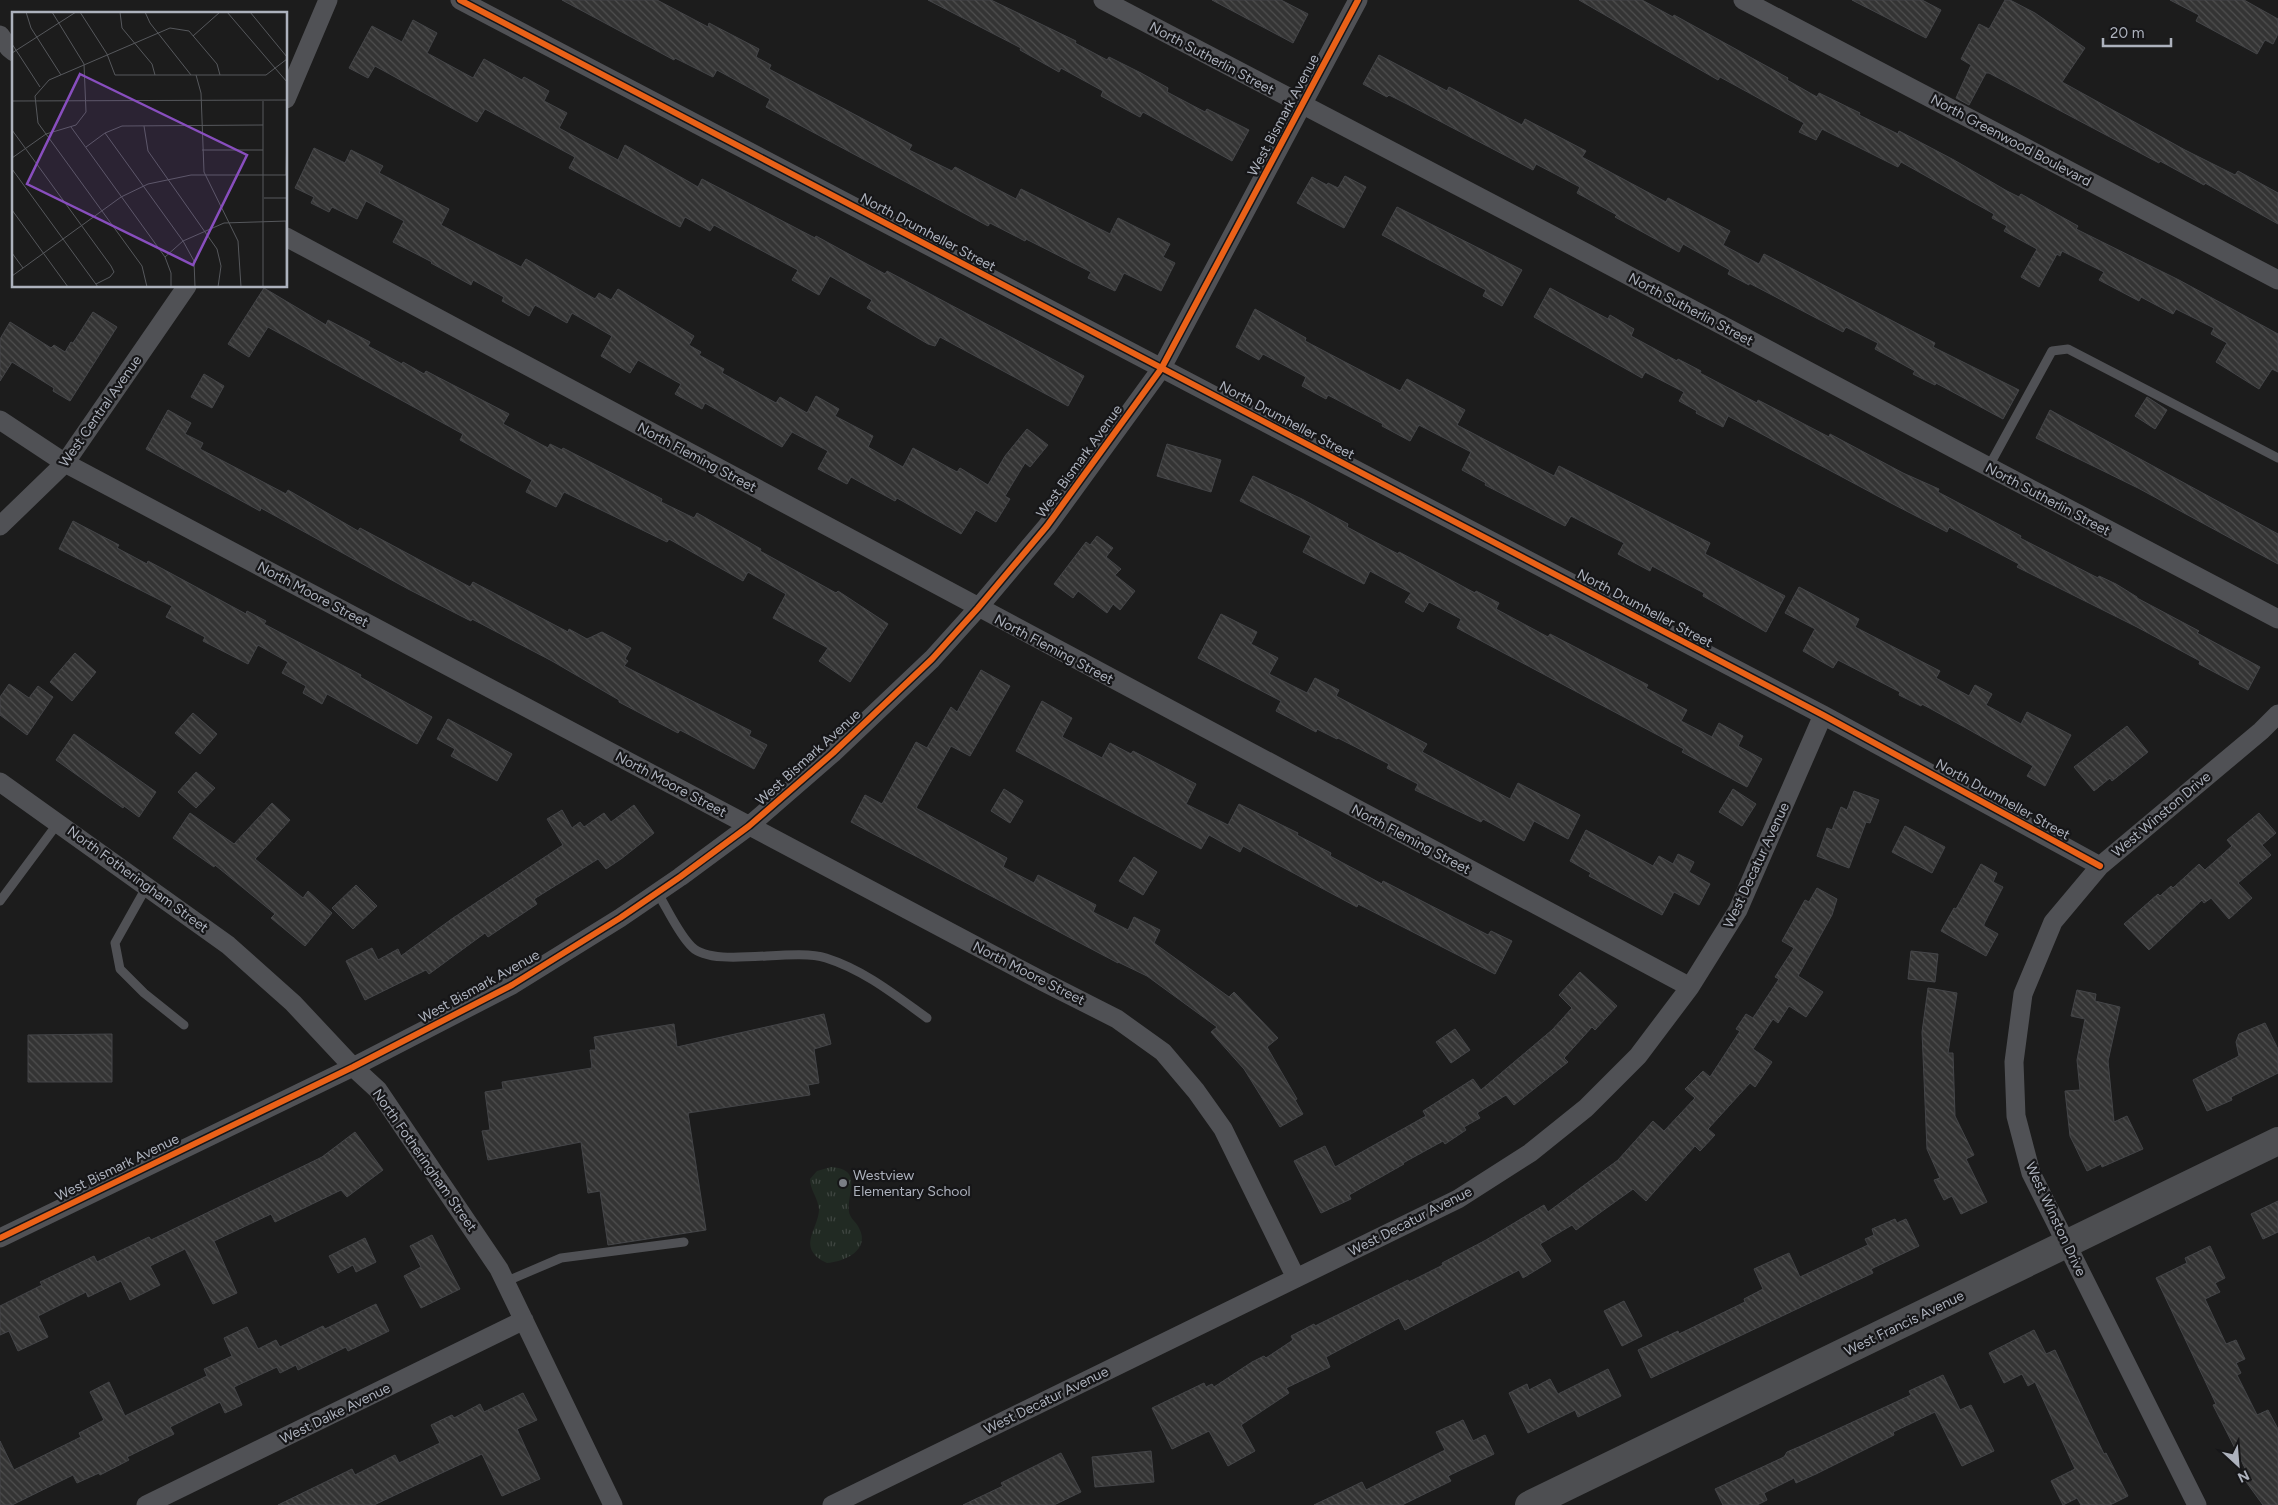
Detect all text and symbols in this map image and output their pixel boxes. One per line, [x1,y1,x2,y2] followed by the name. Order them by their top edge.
[12,12,288,288] inset map
[2103,15,2170,47] scale bar
[1146,18,1277,99] street label: North Sutherlin Street
[2110,24,2144,42] text: 20 m
[1244,51,1323,179] street label: West Bismark Avenue
[1928,91,2094,190] street label: North Greenwood Boulevard
[857,189,998,275] street label: North Drumheller Street
[1625,269,1756,350] street label: North Sutherlin Street
[55,352,146,470] street label: West Central Avenue
[1216,377,1357,463] street label: North Drumheller Street
[1033,401,1126,521] street label: West Bismark Avenue
[634,419,759,496] street label: North Fleming Street
[1982,459,2113,540] street label: North Sutherlin Street
[254,558,371,631] street label: North Moore Street
[1574,565,1715,651] street label: North Drumheller Street
[991,611,1116,688] street label: North Fleming Street
[752,705,865,809] street label: West Bismark Avenue
[612,748,729,821] street label: North Moore Street
[1933,755,2073,843] street label: North Drumheller Street
[2108,768,2214,861] street label: West Winston Drive
[1720,799,1793,931] street label: West Decatur Avenue
[1348,801,1473,878] street label: North Fleming Street
[64,823,212,936] street label: North Fotheringham Street
[970,938,1088,1009] street label: North Moore Street
[416,946,543,1027] street label: West Bismark Avenue
[369,1086,480,1235] street label: North Fotheringham Street
[53,1130,182,1205] street label: West Bismark Avenue
[2022,1159,2090,1279] street label: West Winston Drive
[853,1167,971,1200] place label: Westview Elementary School
[837,1177,849,1189] marker: Westview Elementary School
[1346,1183,1475,1260] street label: West Decatur Avenue
[1842,1287,1967,1360] street label: West Francis Avenue
[981,1363,1112,1438] street label: West Decatur Avenue
[277,1379,394,1448] street label: West Dalke Avenue
[2213,1440,2263,1490] north arrow
[2235,1466,2252,1486] text: N

